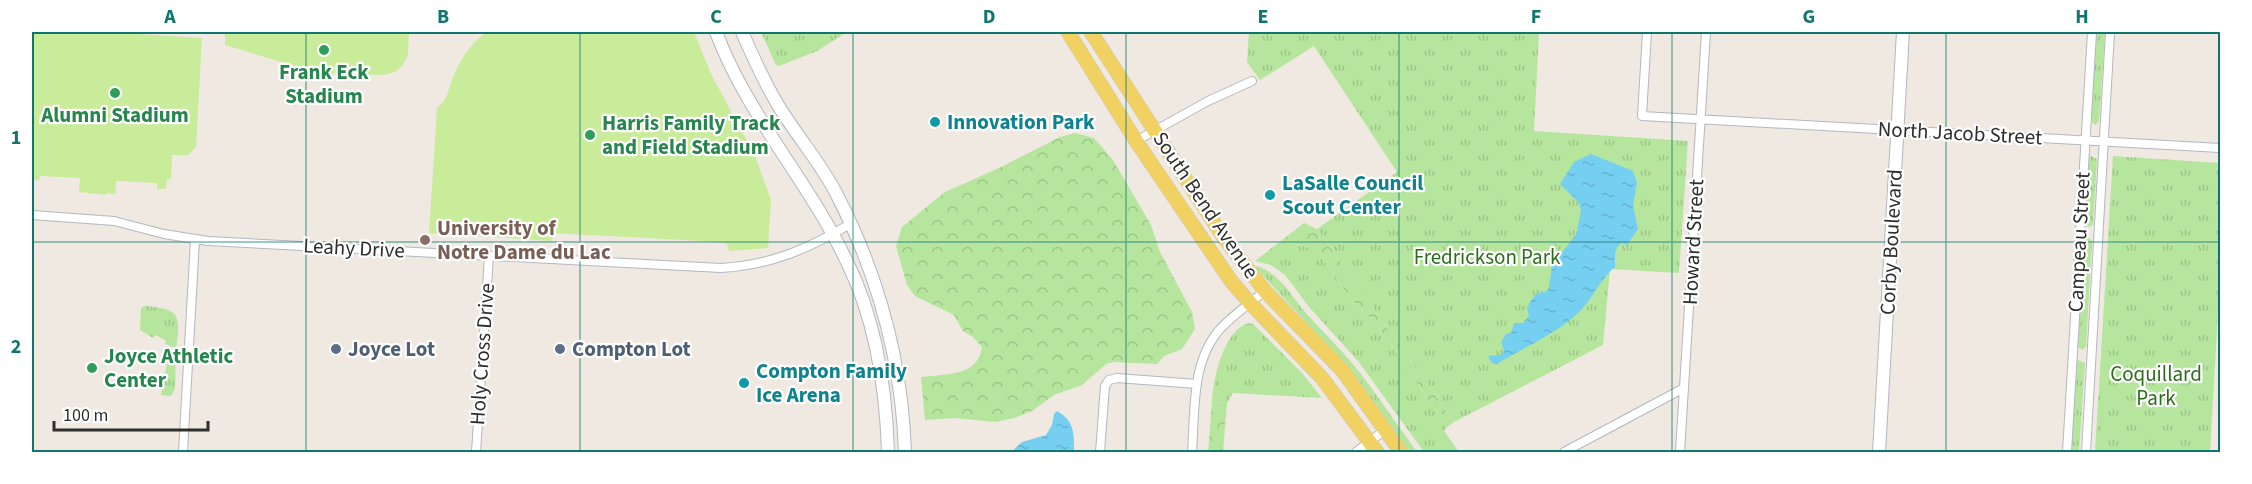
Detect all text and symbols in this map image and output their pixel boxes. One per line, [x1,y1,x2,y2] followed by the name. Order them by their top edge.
[163,3,176,31] text: A
[437,3,449,31] text: B
[710,3,722,31] text: C
[983,3,995,31] text: D
[1258,3,1268,31] text: E
[1531,3,1541,31] text: F
[1803,3,1815,31] text: G
[2075,3,2089,31] text: H
[317,43,331,57] marker: Frank Eck Stadium
[279,57,369,111] place label: Frank Eck Stadium
[108,86,122,100] marker: Alumni Stadium
[40,100,189,130] place label: Alumni Stadium
[947,107,1095,137] place label: Innovation Park
[602,108,781,162] place label: Harris Family Track and Field Stadium
[1877,114,2043,152] street label: North Jacob Street
[928,115,942,129] marker: Innovation Park
[11,124,21,152] text: 1
[1146,125,1266,285] street label: South Bend Avenue
[583,128,597,142] marker: Harris Family Track and Field Stadium
[1282,168,1423,222] place label: LaSalle Council Scout Center
[1872,168,1910,316] street label: Corby Boulevard
[2060,171,2098,313] street label: Campeau Street
[1675,178,1711,306] street label: Howard Street
[1263,188,1277,202] marker: LaSalle Council Scout Center
[437,213,611,267] place label: University of Notre Dame du Lac
[302,230,406,266] street label: Leahy Drive
[418,233,432,247] marker: University of Notre Dame du Lac
[1414,242,1561,272] park label: Fredrickson Park
[462,282,502,426] street label: Holy Cross Drive
[11,333,21,361] text: 2
[348,334,435,364] place label: Joyce Lot
[572,334,691,364] place label: Compton Lot
[104,341,233,395] place label: Joyce Athletic Center
[329,342,343,356] marker: Joyce Lot
[553,342,567,356] marker: Compton Lot
[756,356,907,410] place label: Compton Family Ice Arena
[2110,359,2202,413] park label: Coquillard Park
[85,361,99,375] marker: Joyce Athletic Center
[737,376,751,390] marker: Compton Family Ice Arena
[54,394,208,432] scale bar
[63,403,108,428] text: 100 m

